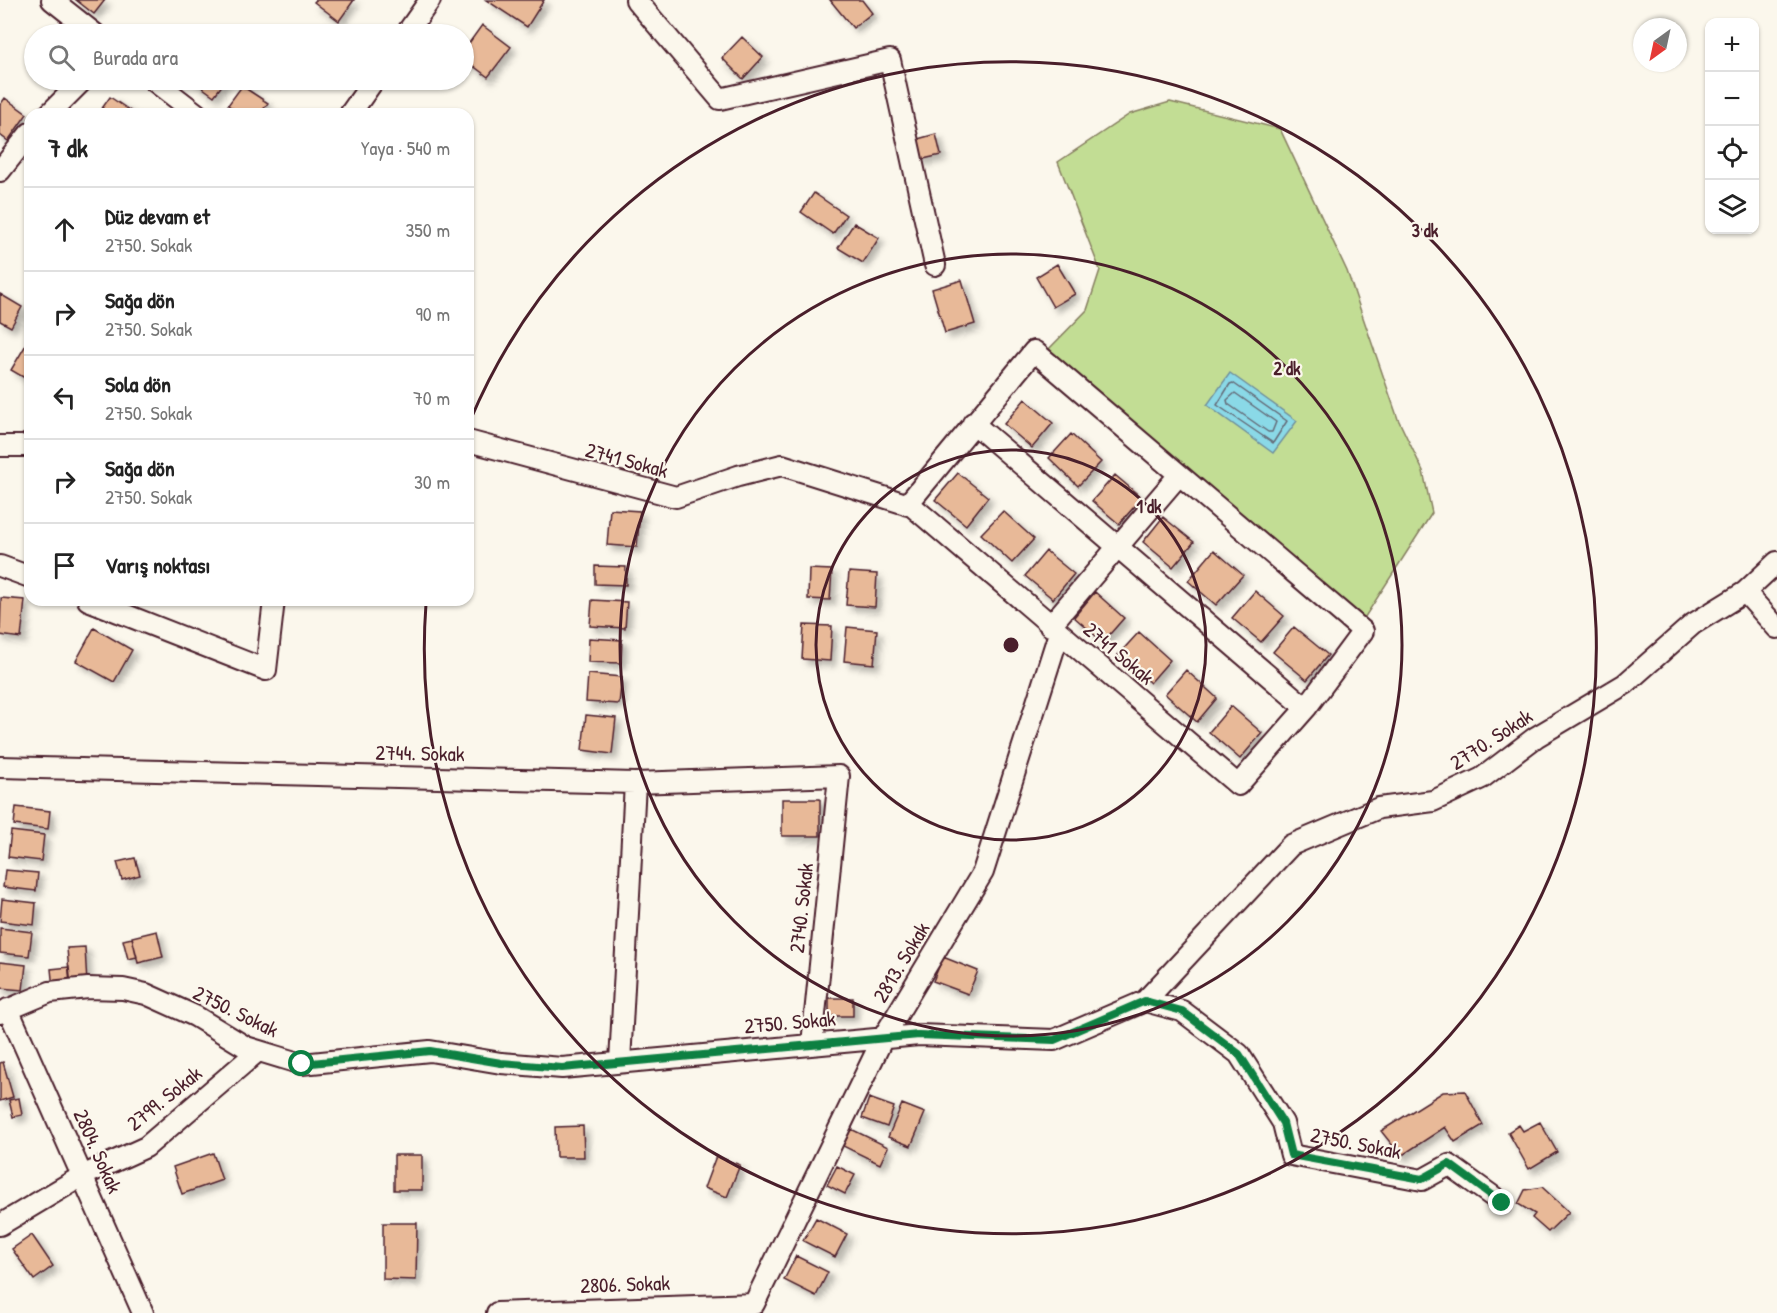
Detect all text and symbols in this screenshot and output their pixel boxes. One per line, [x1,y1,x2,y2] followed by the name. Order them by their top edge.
[1633,18,1687,72] north arrow
[1705,18,1759,234] map controls
[1705,18,1759,72] button: +
[24,24,474,90] search box
[45,41,78,74] icon: search
[93,42,178,72] text: Burada ara
[1705,72,1759,126] button: −
[1705,126,1759,180] button: locate
[48,130,88,165] text: 7 dk
[361,134,450,161] text: Yaya · 540 m
[1705,180,1759,234] button: layers
[105,201,210,231] text: Düz devam et
[48,213,81,246] icon: ahead
[405,216,450,243] text: 350 m
[1412,218,1439,243] text: 3 dk
[105,231,192,258] text: 2750. Sokak
[105,285,175,315] text: Sağa dön
[48,297,81,330] icon: right
[416,300,450,327] text: 90 m
[105,315,192,342] text: 2750. Sokak
[1273,356,1301,381] text: 2 dk
[105,369,171,399] text: Sola dön
[48,381,81,414] icon: left
[413,384,450,411] text: 70 m
[105,399,192,426] text: 2750. Sokak
[583,435,672,485] street label: 2741 Sokak
[105,453,175,483] text: Sağa dön
[48,465,81,498] icon: right
[414,468,450,495] text: 30 m
[105,483,192,510] text: 2750. Sokak
[1136,494,1162,519] text: 1 dk
[48,549,81,582] icon: arrive
[105,550,210,580] text: Varış noktası
[1077,615,1161,691] street label: 2741 Sokak
[1001,635,1021,655] centre of rings
[1444,701,1538,777] street label: 2770. Sokak
[375,738,465,768] street label: 2744. Sokak
[782,861,820,955] street label: 2740. Sokak
[866,916,937,1008] street label: 2813. Sokak
[188,978,284,1044] street label: 2750. Sokak
[743,1004,837,1040] street label: 2750. Sokak
[288,1050,314,1076] route start
[120,1059,208,1137] street label: 2799. Sokak
[67,1104,130,1198] street label: 2804. Sokak
[1308,1120,1404,1166] street label: 2750. Sokak
[1488,1189,1514,1215] route end
[580,1268,671,1300] street label: 2806. Sokak

